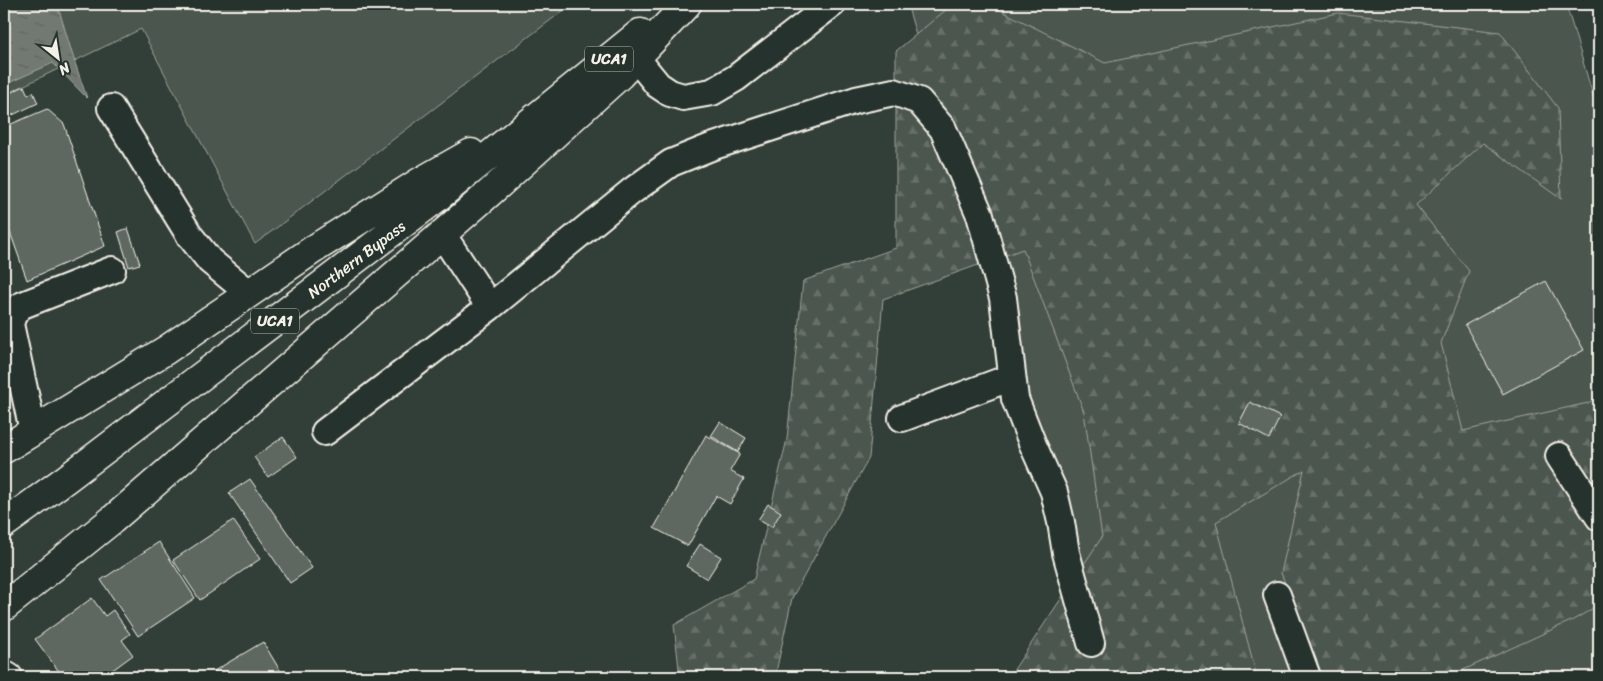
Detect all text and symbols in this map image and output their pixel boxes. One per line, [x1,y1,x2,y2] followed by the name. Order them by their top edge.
[32,32,82,82] north arrow
[585,46,633,72] road number: UCA1
[54,55,76,82] text: N
[301,212,412,306] street label: Northern Bypass
[251,308,299,334] road number: UCA1

